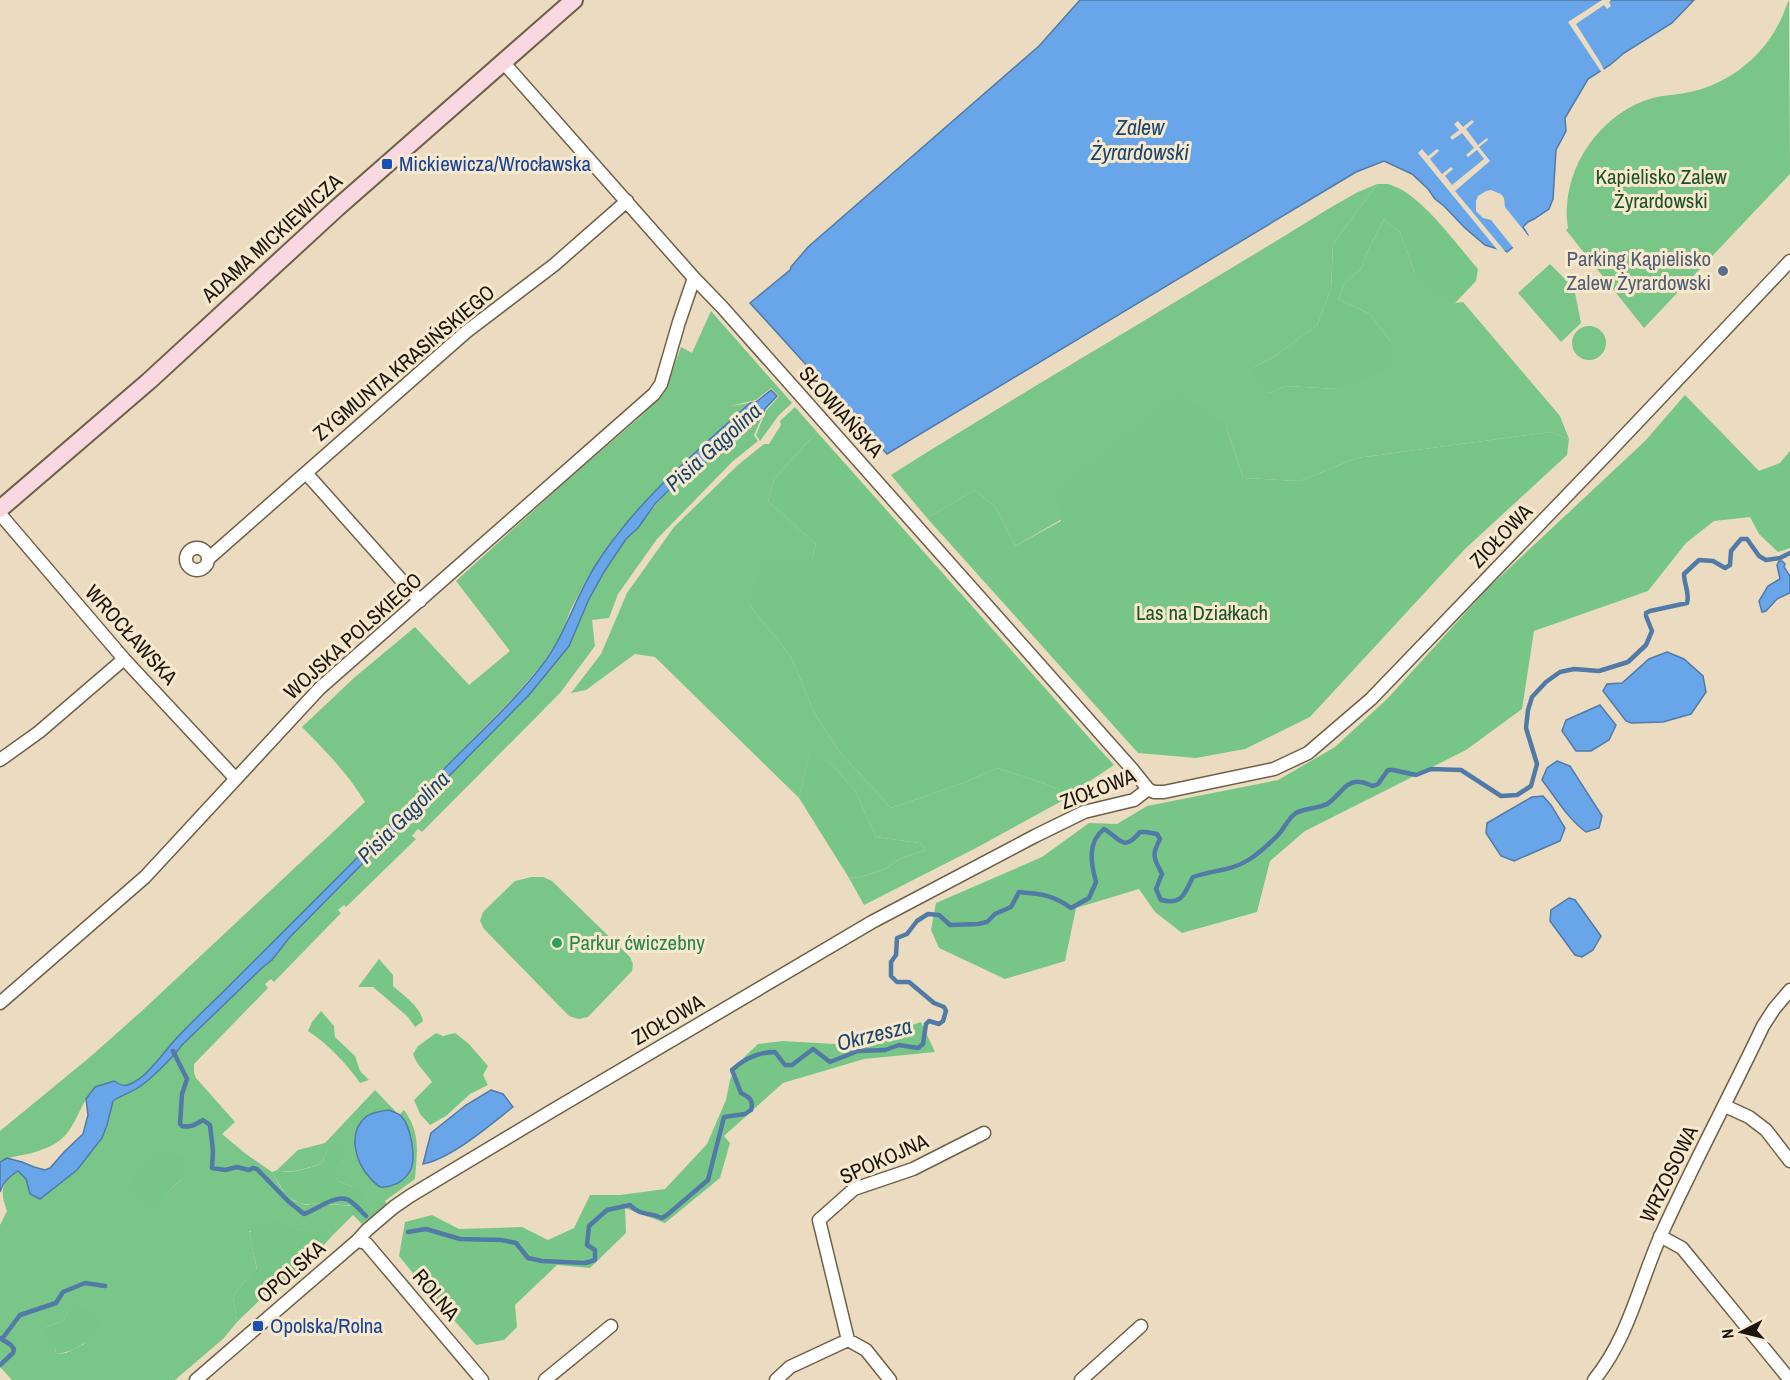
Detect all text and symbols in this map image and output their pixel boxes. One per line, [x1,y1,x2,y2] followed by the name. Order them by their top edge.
[1090,112,1189,167] water label: Zalew Żyrardowski
[399,149,591,178] place label: Mickiewicza/Wrocławska
[380,157,394,171] marker: Mickiewicza/Wrocławska
[1595,162,1727,215] park label: Kapielisko Zalew Żyrardowski
[194,166,349,309] street label: ADAMA MICKIEWICZA
[1566,244,1711,297] place label: Parking Kąpielisko Zalew Żyrardowski
[1716,264,1730,278] marker: Parking Kąpielisko Zalew Żyrardowski
[307,278,501,447] street label: ZYGMUNTA KRASIŃSKIEGO
[792,360,891,464] street label: SŁOWIAŃSKA
[659,396,767,498] water label: Pisia Gągolina
[1463,497,1539,574] street label: ZIOŁOWA
[277,566,428,706] street label: WOJSKA POLSKIEGO
[79,578,185,691] street label: WROCŁAWSKA
[1136,598,1268,627] park label: Las na Działkach
[1056,761,1140,816] street label: ZIOŁOWA
[350,764,456,870] water label: Pisia Gągolina
[569,928,705,957] place label: Parkur ćwiczebny
[550,936,564,950] marker: Parkur ćwiczebny
[626,987,710,1052] street label: ZIOŁOWA
[833,1010,915,1058] water label: Okrzesza
[1633,1120,1705,1227] street label: WRZOSOWA
[835,1126,933,1191] street label: SPOKOJNA
[250,1233,332,1310] street label: OPOLSKA
[406,1263,467,1327] street label: ROLNA
[1712,1302,1772,1362] north arrow
[270,1311,383,1340] place label: Opolska/Rolna
[251,1319,265,1333] marker: Opolska/Rolna
[1716,1328,1739,1340] text: N

